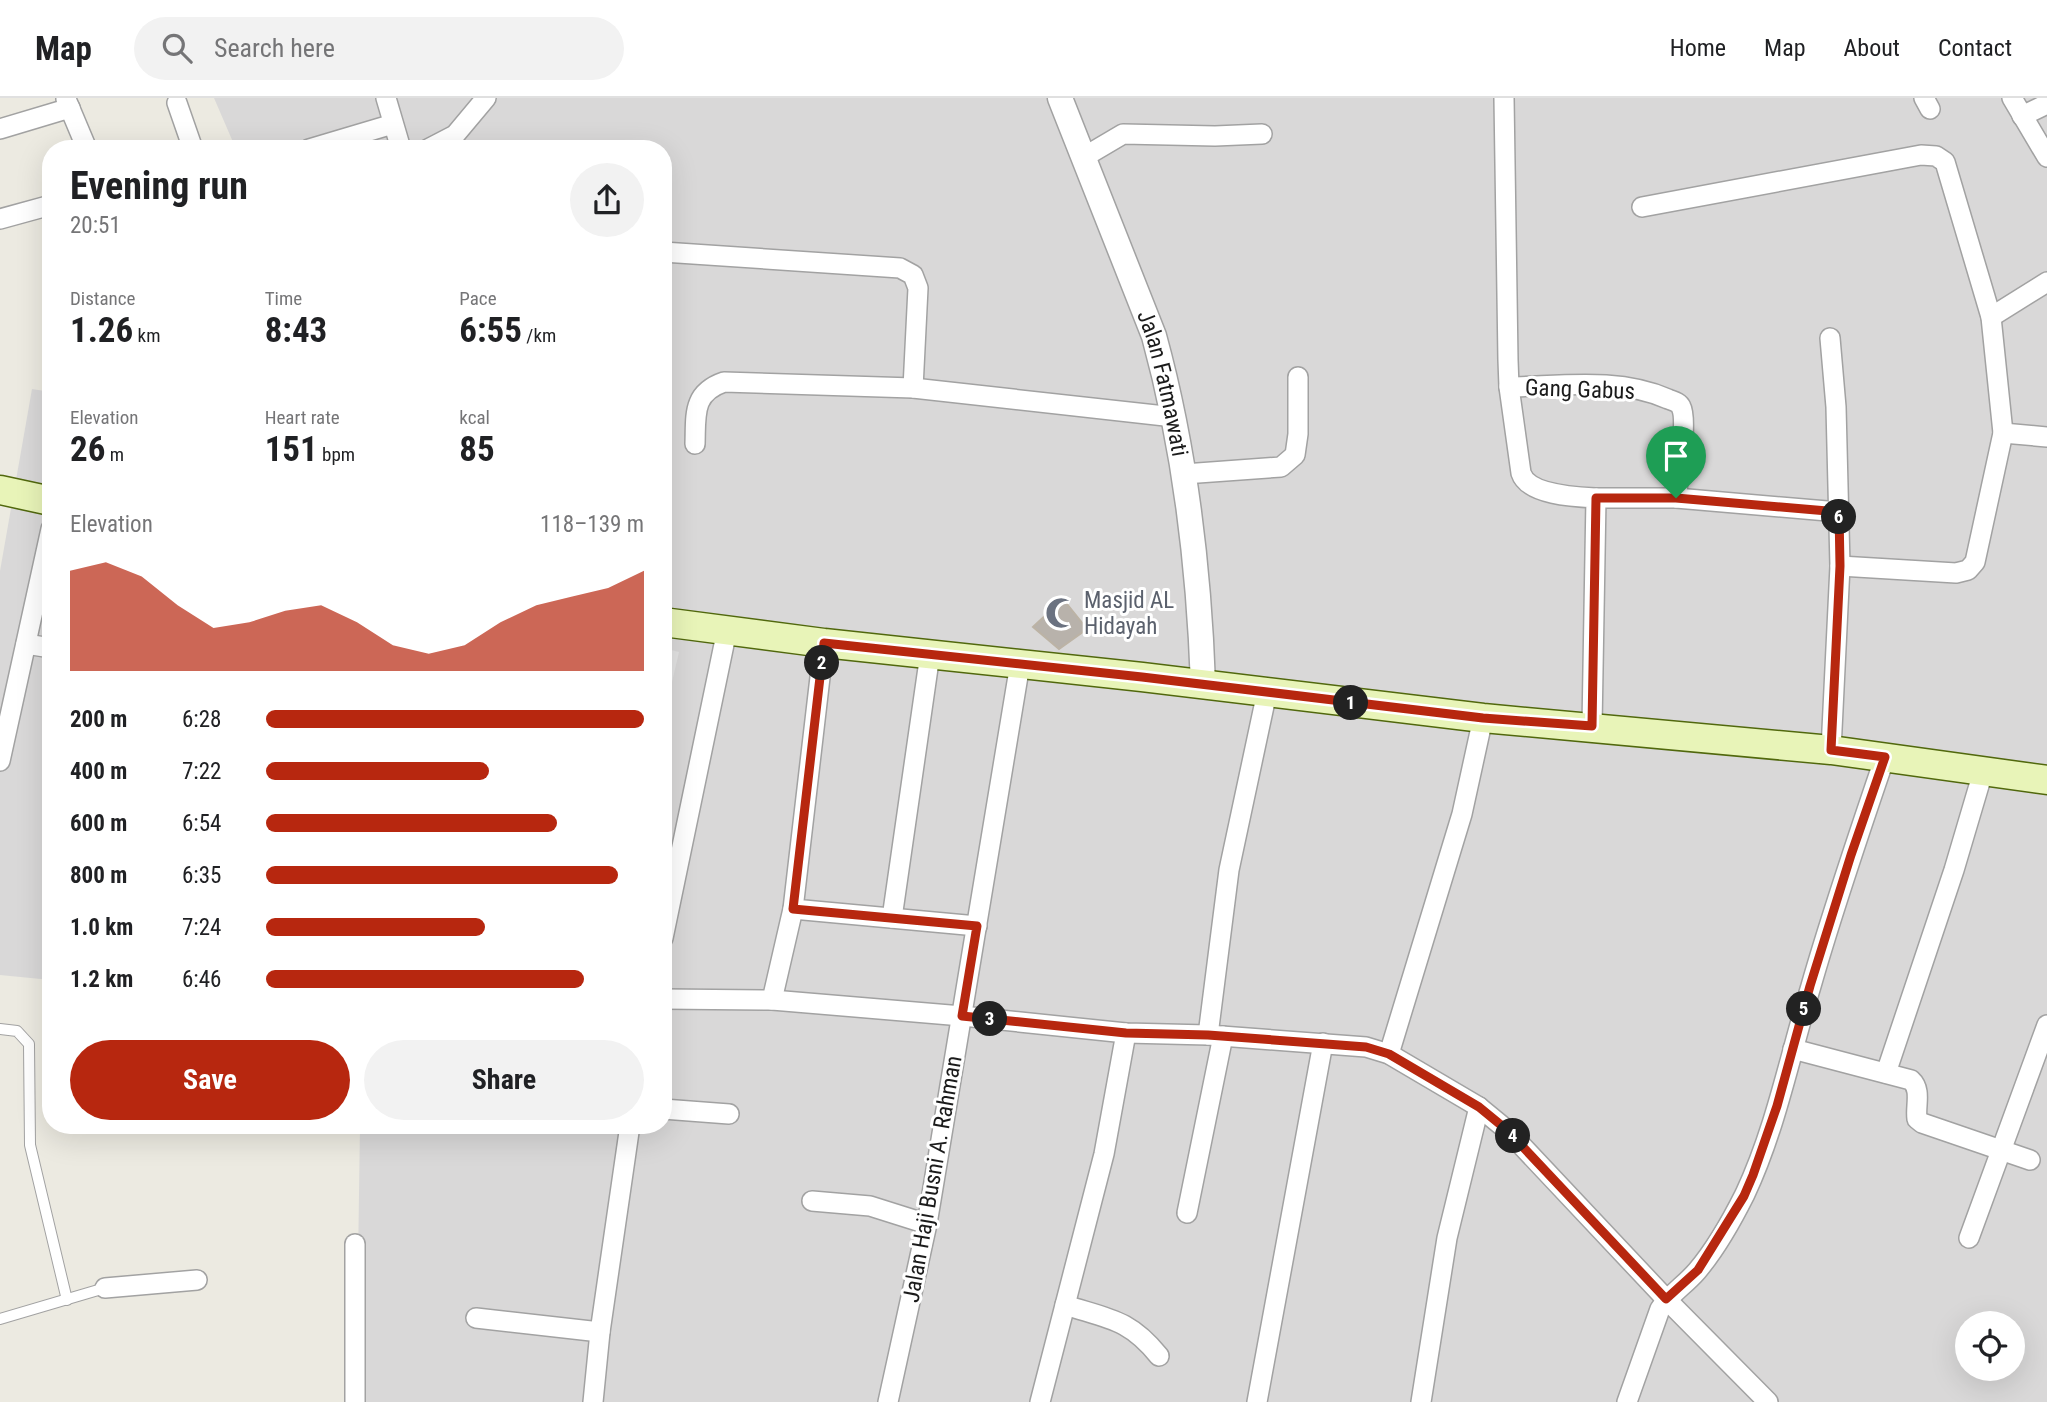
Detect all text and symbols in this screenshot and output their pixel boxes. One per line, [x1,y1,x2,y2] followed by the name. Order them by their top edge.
[134,17,624,80] search box
[35,29,92,68] text: Map
[158,29,196,67] icon: search
[214,33,335,63] text: Search here
[1670,34,1726,62] text: Home
[1764,34,1806,62] text: Map
[1844,34,1900,62] text: About
[1938,34,2012,62] text: Contact
[570,163,644,237] button: share
[70,164,248,208] text: Evening run
[70,212,121,239] text: 20:51
[70,287,135,310] text: Distance
[265,287,302,310] text: Time
[459,287,497,310] text: Pace
[1131,306,1193,458] street label: Jalan Fatmawati
[70,310,133,351] text: 1.26
[265,310,327,351] text: 8:43
[459,310,522,351] text: 6:55
[133,324,160,347] text: km
[522,324,556,347] text: /km
[1525,374,1635,405] street label: Gang Gabus
[70,406,138,429] text: Elevation
[265,406,340,429] text: Heart rate
[459,406,490,429] text: kcal
[1646,426,1706,498] pin
[70,429,105,470] text: 26
[265,429,318,470] text: 151
[459,429,495,470] text: 85
[1657,437,1695,475] icon: arrive
[105,443,124,466] text: m
[318,443,355,466] text: bpm
[1822,500,1856,534] pin: 6
[1834,505,1843,528] text: 6
[70,511,153,538] text: Elevation
[540,511,644,538] text: 118–139 m
[1084,587,1174,640] place label: Masjid AL Hidayah
[1044,596,1078,630] mosque icon: Masjid AL Hidayah
[804,646,840,680] pin: 2
[817,651,826,674] text: 2
[1334,686,1368,720] pin: 1
[1346,691,1355,714] text: 1
[70,706,127,733] text: 200 m
[182,706,221,733] text: 6:28
[70,758,127,785] text: 400 m
[182,758,221,785] text: 7:22
[70,810,127,837] text: 600 m
[182,810,221,837] text: 6:54
[70,862,127,889] text: 800 m
[182,862,221,889] text: 6:35
[70,914,133,941] text: 1.0 km
[182,914,221,941] text: 7:24
[70,966,133,993] text: 1.2 km
[182,966,221,993] text: 6:46
[1786,992,1822,1026] pin: 5
[1799,997,1808,1020] text: 5
[972,1002,1007,1037] pin: 3
[985,1007,994,1030] text: 3
[70,1040,350,1120] button: Save
[364,1040,644,1120] button: Share
[897,1054,968,1305] street label: Jalan Haji Busni A. Rahman
[1496,1118,1530,1154] pin: 4
[1508,1124,1517,1147] text: 4
[1955,1311,2025,1381] map controls
[1955,1311,2025,1381] button: locate

